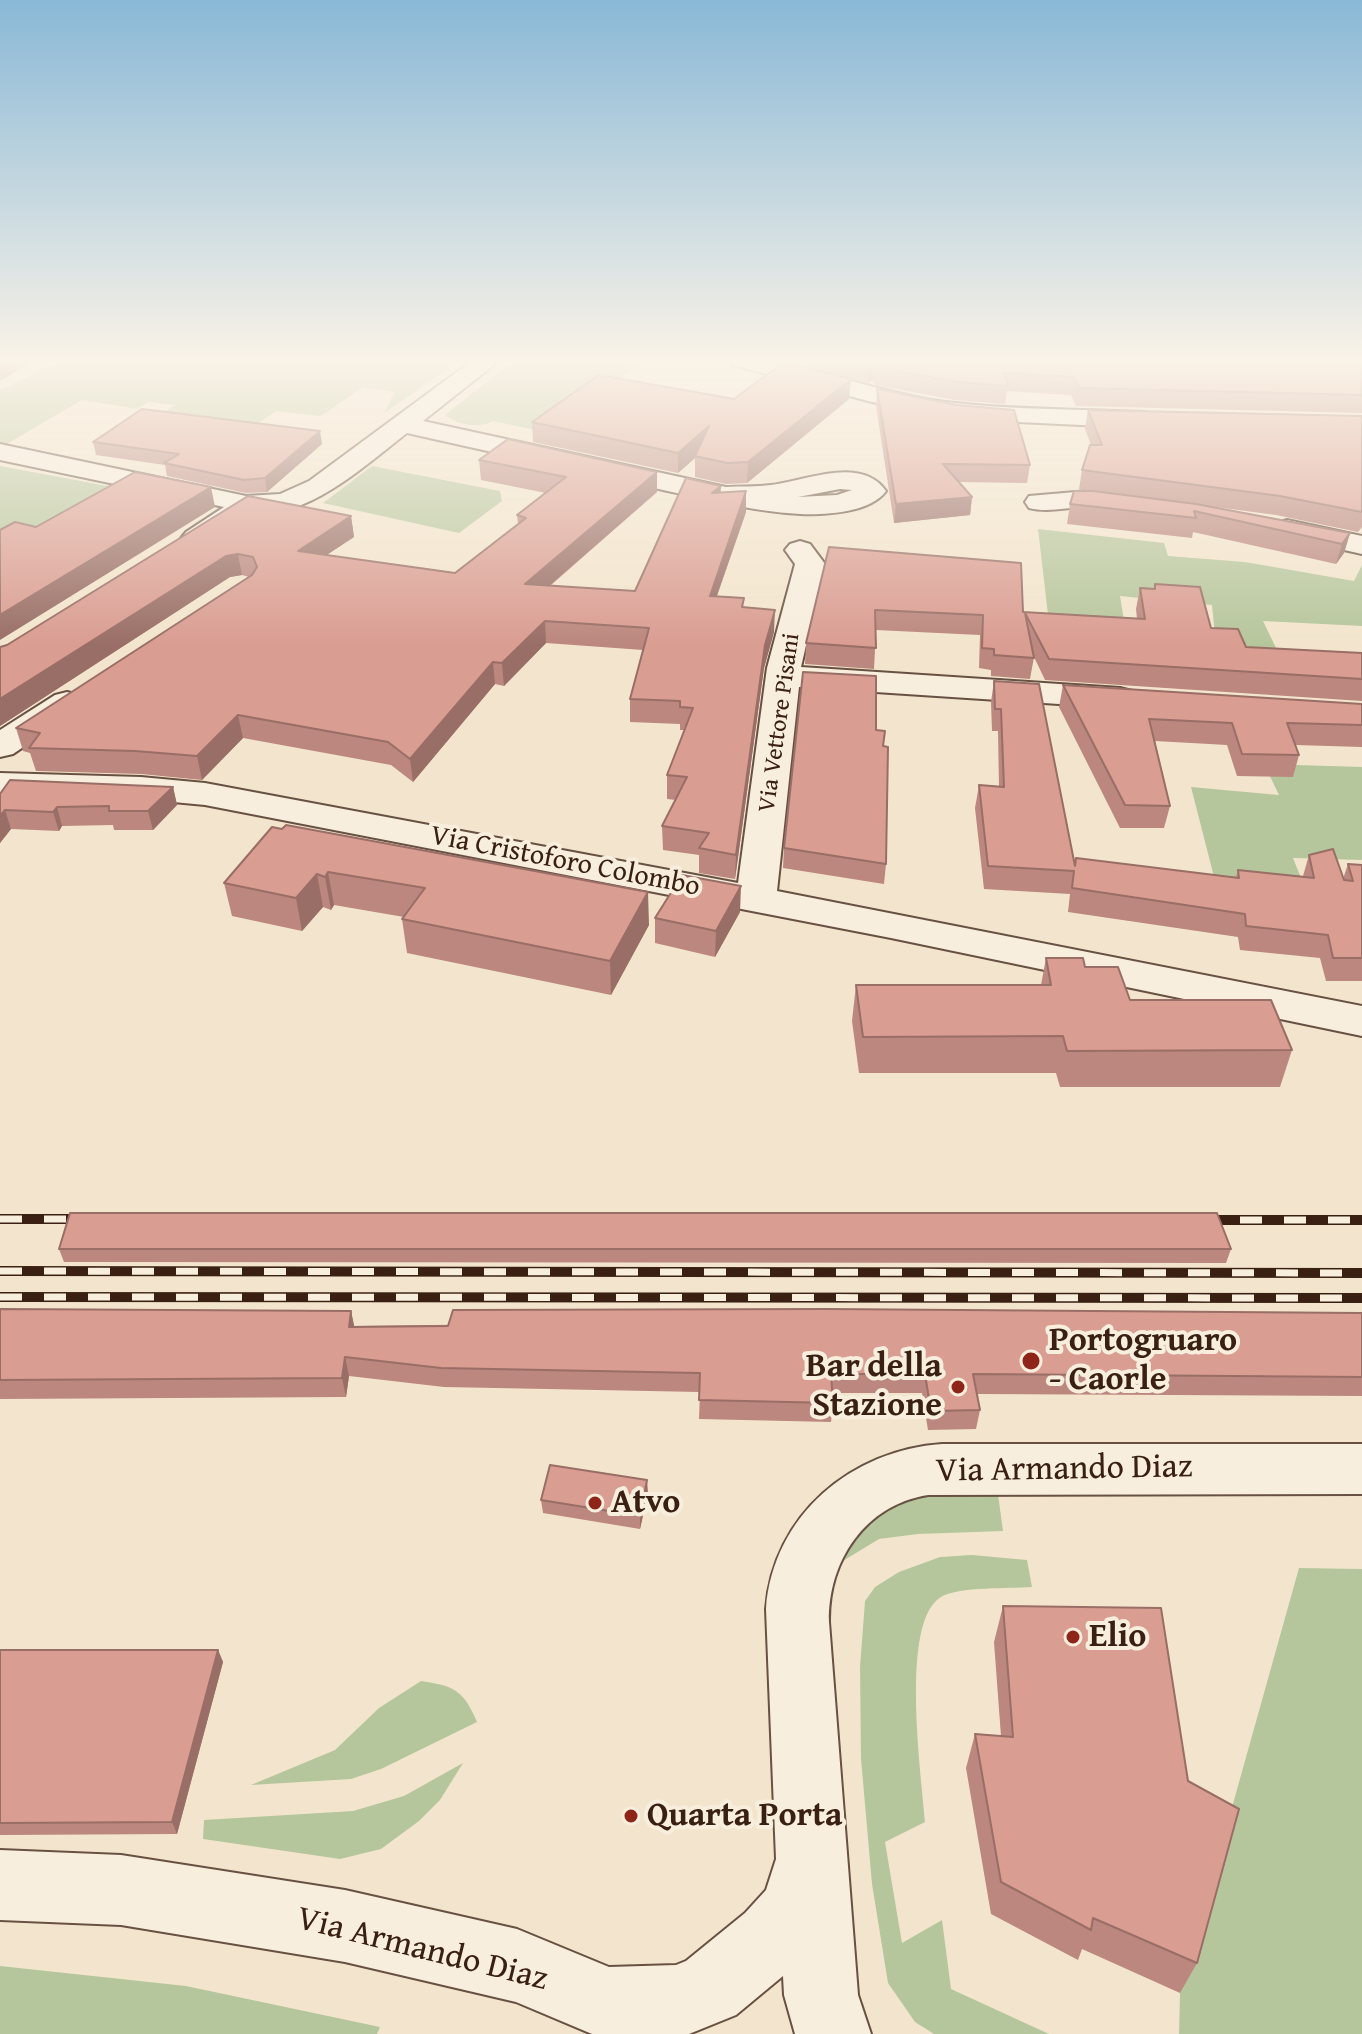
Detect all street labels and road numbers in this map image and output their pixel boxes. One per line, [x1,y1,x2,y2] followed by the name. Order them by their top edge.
[753,632,807,814] street label: Via Vettore Pisani
[427,819,703,905] street label: Via Cristoforo Colombo
[935,1447,1193,1493] street label: Via Armando Diaz
[292,1899,552,2001] street label: Via Armando Diaz

